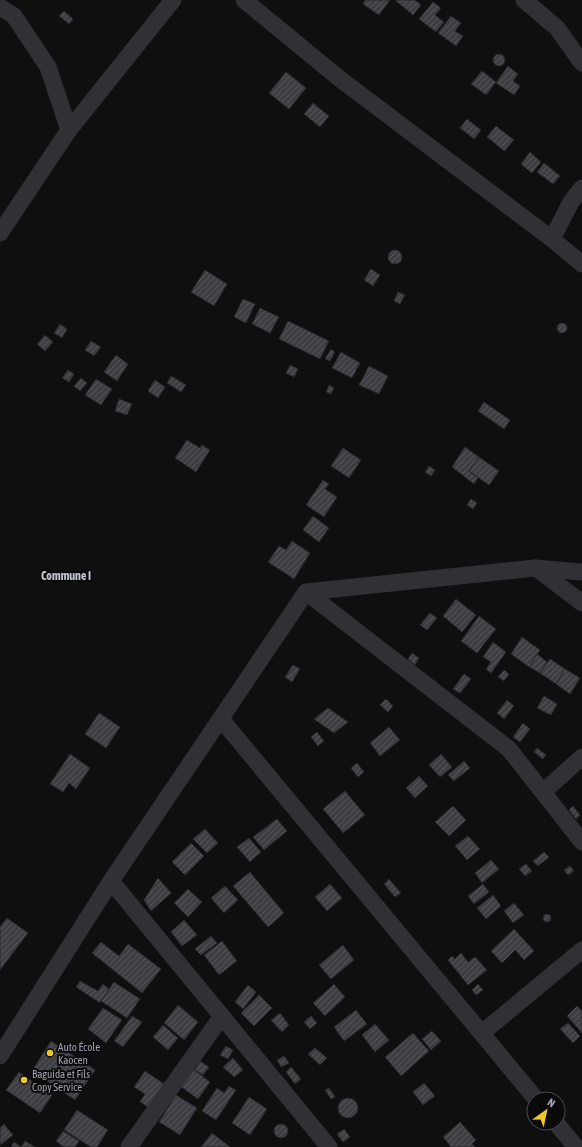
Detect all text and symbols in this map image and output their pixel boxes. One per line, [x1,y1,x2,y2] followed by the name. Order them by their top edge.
[41,569,91,583] district label: Commune I
[58,1041,100,1066] place label: Auto École Kaocen
[45,1048,55,1058] marker: Auto École Kaocen
[32,1068,90,1093] place label: Baguida et Fils Copy Service
[19,1075,29,1085] marker: Baguida et Fils Copy Service
[526,1091,566,1131] north arrow
[545,1096,557,1109] text: N

